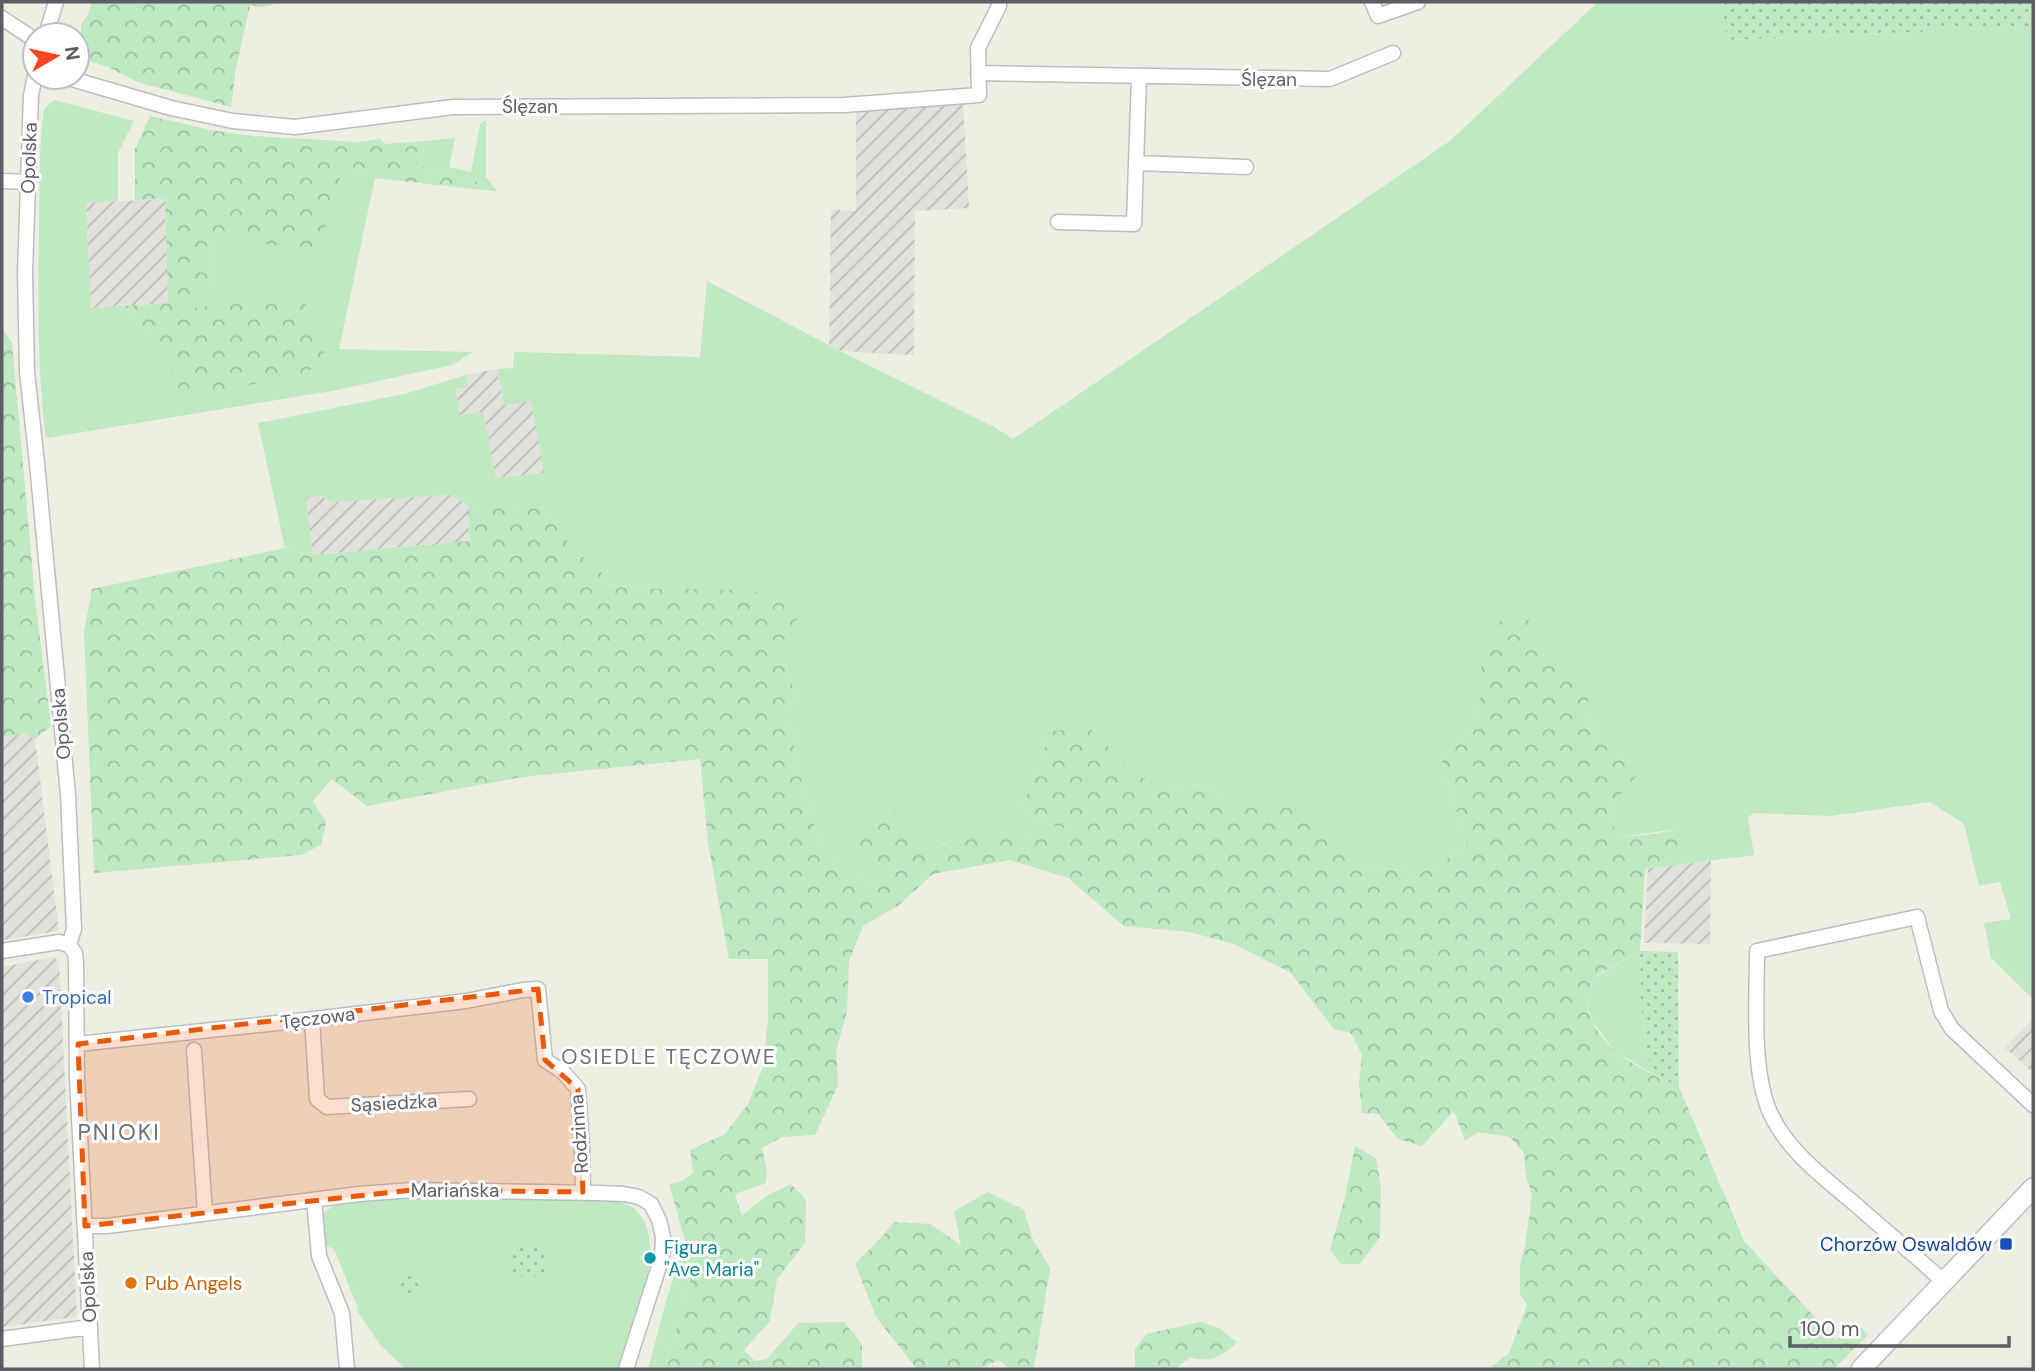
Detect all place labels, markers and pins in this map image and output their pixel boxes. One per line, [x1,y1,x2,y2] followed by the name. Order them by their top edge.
[42,985,111,1010] place label: Tropical
[20,989,36,1005] marker: Tropical
[1820,1232,1992,1257] place label: Chorzów Oswaldów
[664,1235,759,1282] place label: Figura "Ave Maria"
[1998,1236,2014,1252] marker: Chorzów Oswaldów
[642,1250,658,1266] marker: Figura "Ave Maria"
[145,1271,242,1296] place label: Pub Angels
[123,1275,139,1291] marker: Pub Angels

